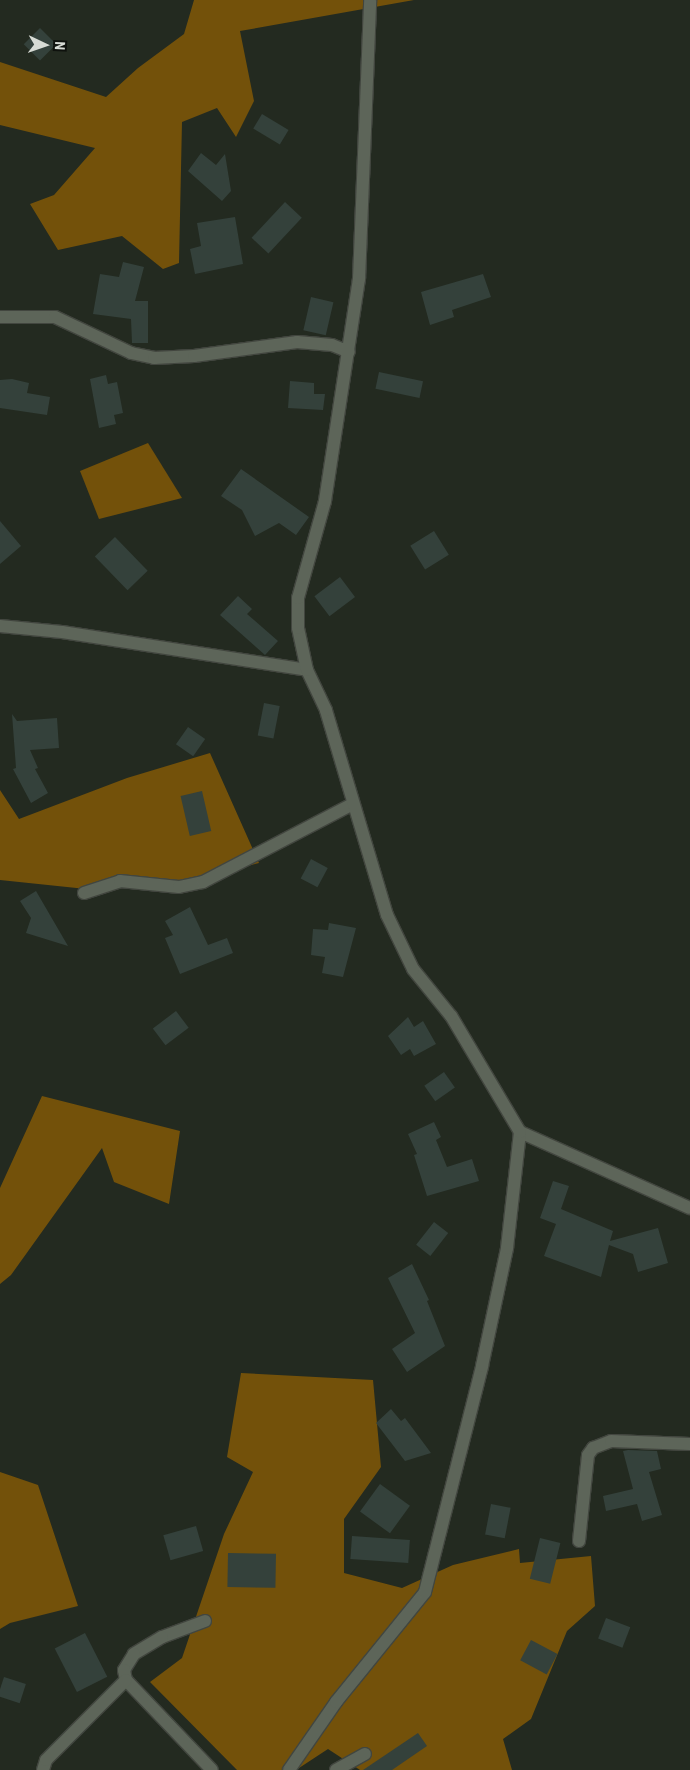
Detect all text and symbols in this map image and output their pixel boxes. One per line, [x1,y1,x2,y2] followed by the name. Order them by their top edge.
[20,20,70,70] north arrow
[52,41,68,50] text: N

